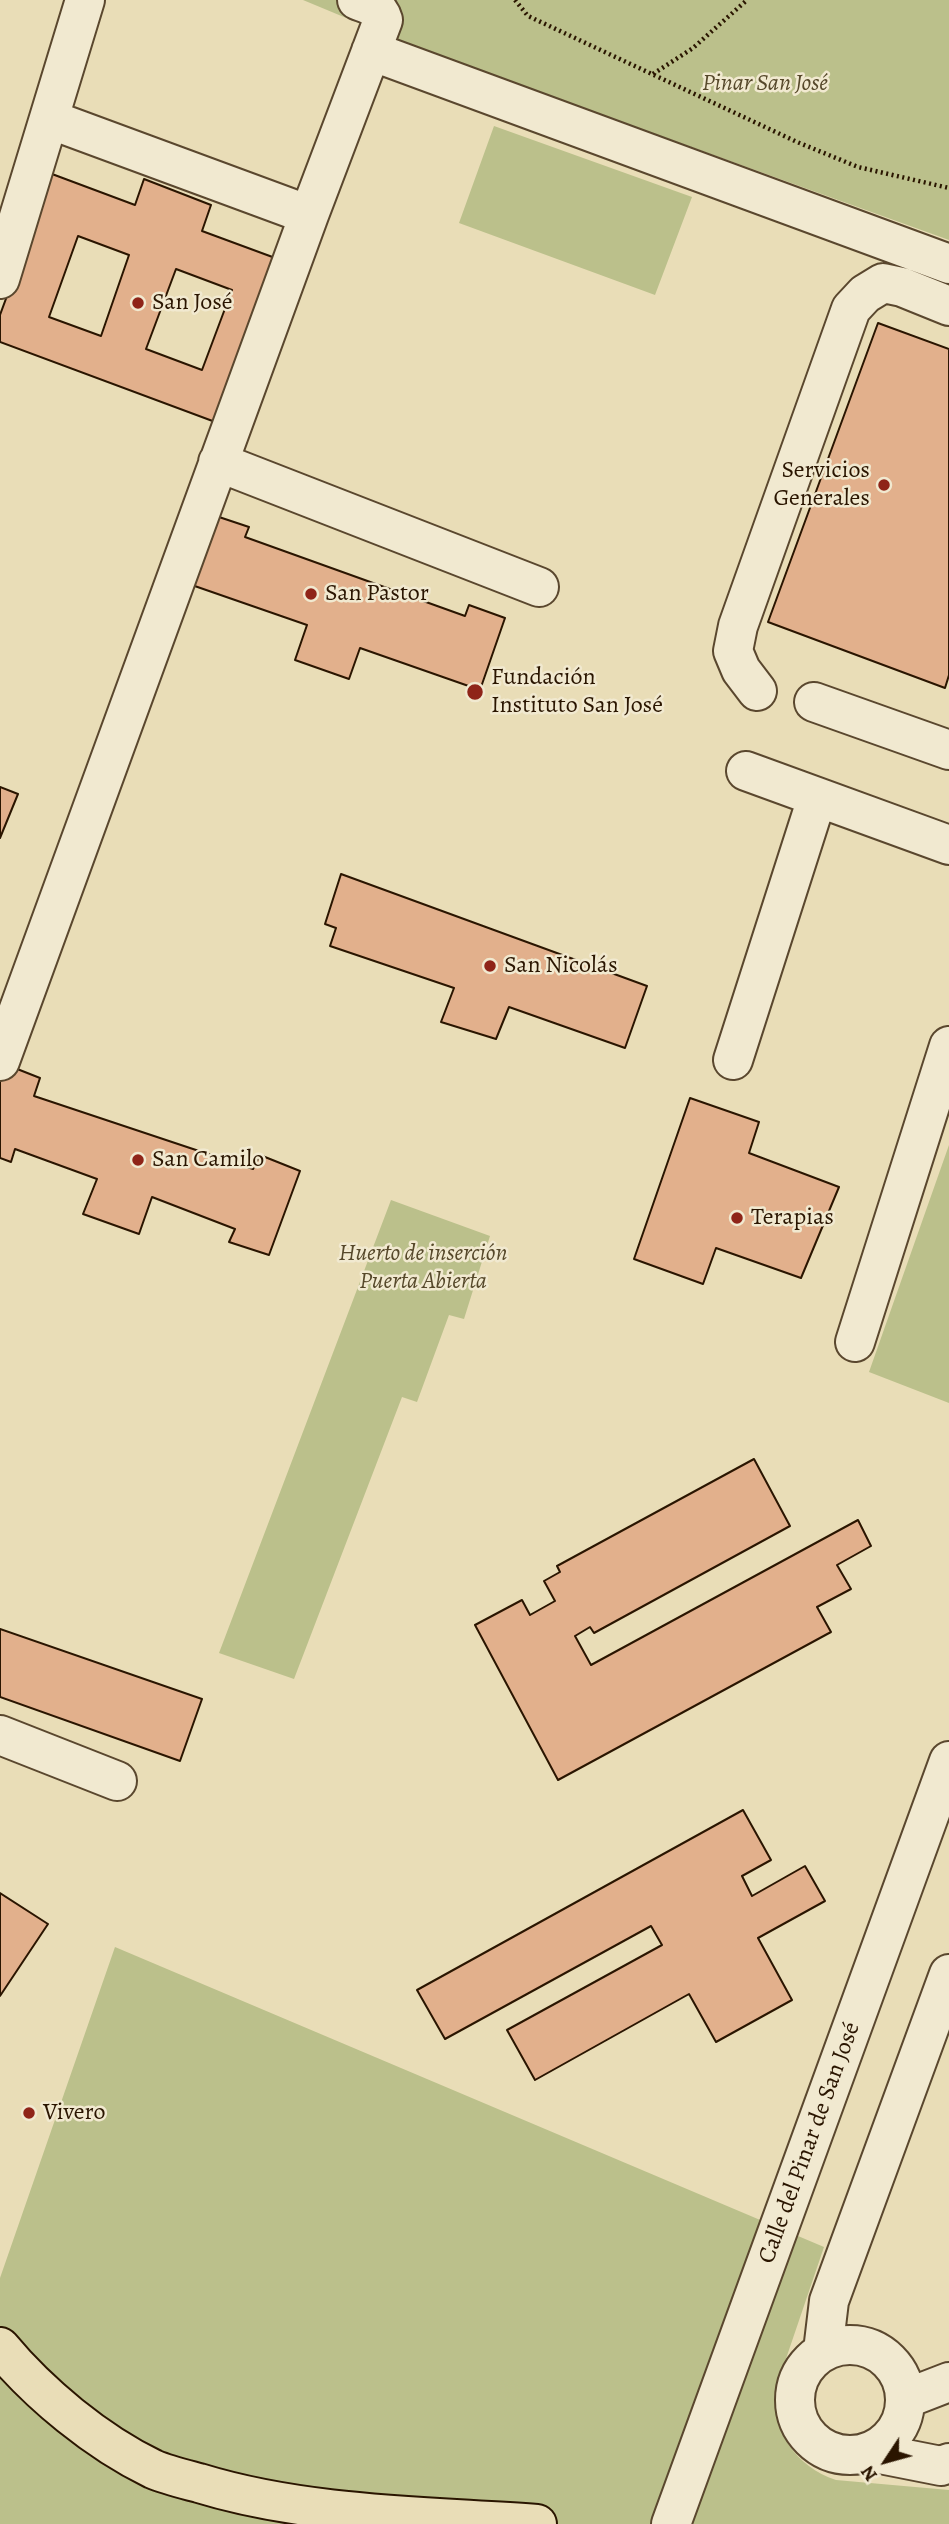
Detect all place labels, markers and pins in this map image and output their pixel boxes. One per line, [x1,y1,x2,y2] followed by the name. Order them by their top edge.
[152,289,233,317] place label: San José
[130,295,146,311] marker: San José
[773,457,870,513] place label: Servicios Generales
[876,477,892,493] marker: Servicios Generales
[325,580,429,608] place label: San Pastor
[303,586,319,602] marker: San Pastor
[491,664,663,720] place label: Fundación Instituto San José
[465,682,485,702] marker: Fundación Instituto San José
[504,952,618,980] place label: San Nicolás
[482,958,498,974] marker: San Nicolás
[152,1146,264,1174] place label: San Camilo
[130,1152,146,1168] marker: San Camilo
[751,1204,834,1232] place label: Terapias
[729,1210,745,1226] marker: Terapias
[43,2099,105,2127] place label: Vivero
[21,2105,37,2121] marker: Vivero

